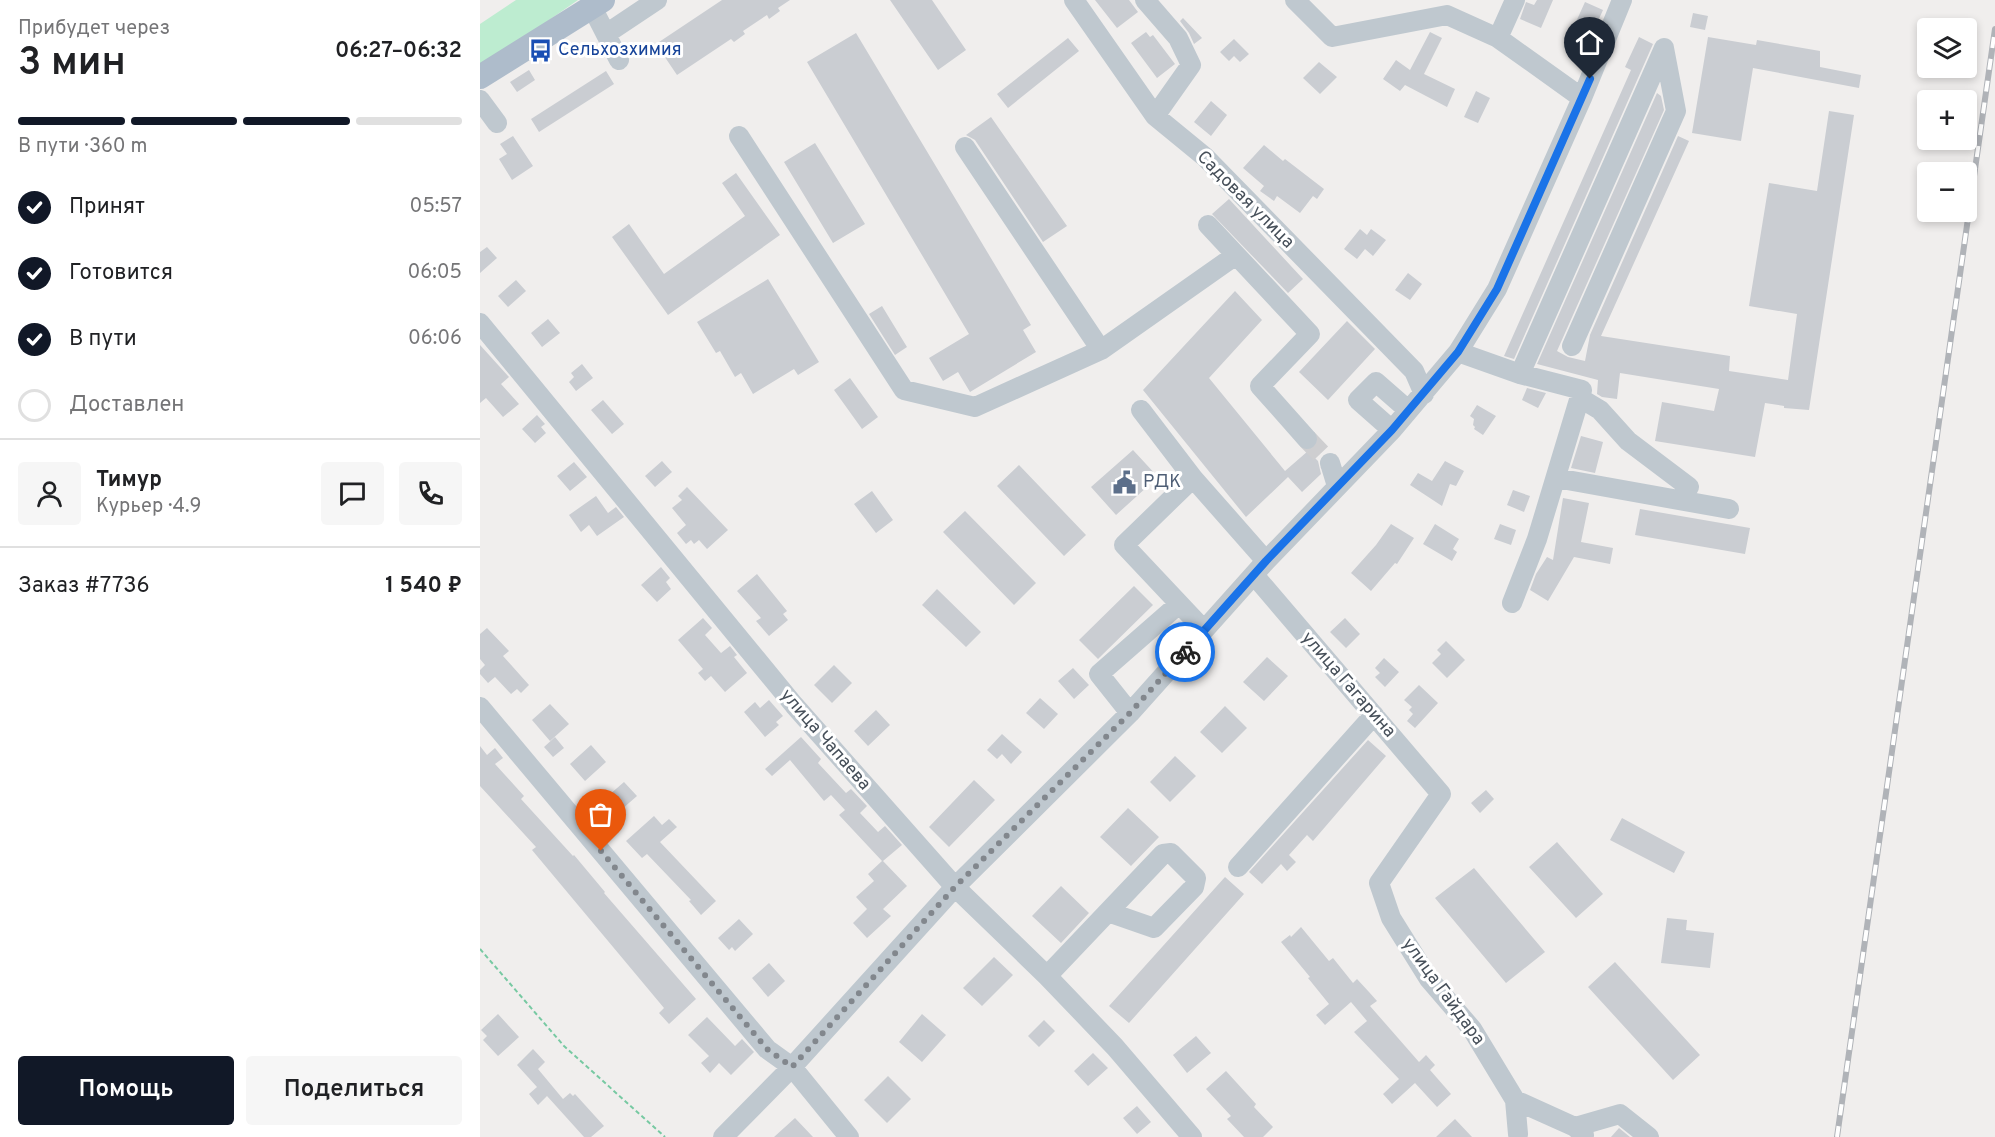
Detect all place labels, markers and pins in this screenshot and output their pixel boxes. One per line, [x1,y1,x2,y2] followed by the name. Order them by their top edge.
[1564,17,1615,79] pin
[527,37,553,63] bus stop icon: Сельхозхимия
[558,39,682,62] place label: Сельхозхимия
[1112,469,1138,495] public building icon: РДК
[1143,471,1181,494] place label: РДК
[575,789,626,851] pin

